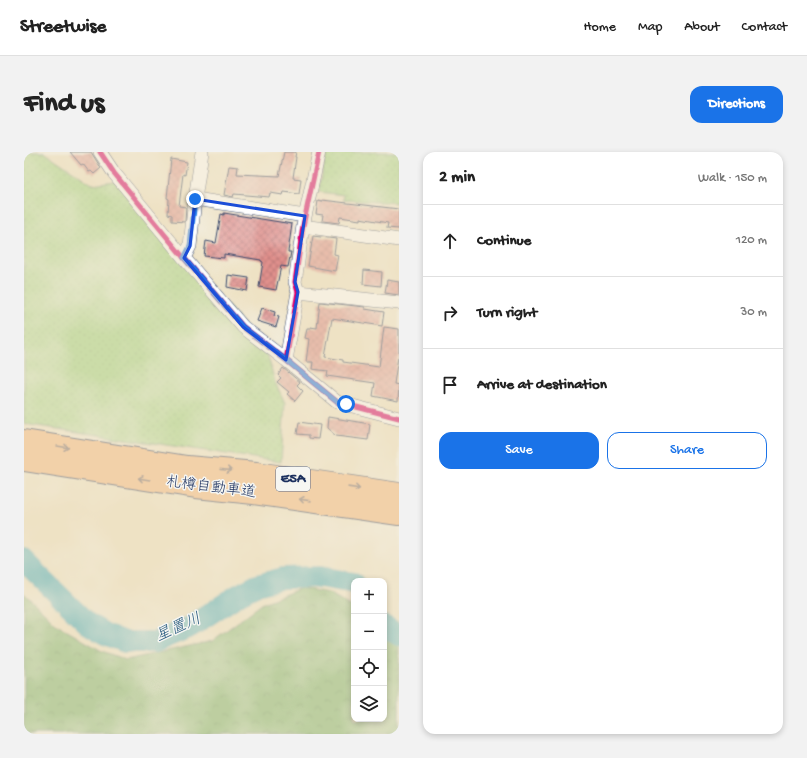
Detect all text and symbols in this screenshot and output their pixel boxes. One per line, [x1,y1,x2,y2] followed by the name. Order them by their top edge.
[20,16,106,39] text: Streetwise
[584,19,616,36] text: Home
[638,19,662,36] text: Map
[684,19,720,36] text: About
[742,19,787,36] text: Contact
[690,86,783,123] button: Directions
[24,88,104,121] text: Find us
[439,168,475,188] text: 2 min
[698,171,767,186] text: Walk · 150 m
[186,190,204,208] route end
[439,230,461,252] icon: ahead
[477,232,531,250] text: Continue
[736,233,767,248] text: 120 m
[439,302,461,324] icon: right
[477,304,537,322] text: Turn right
[741,305,767,320] text: 30 m
[439,374,461,396] icon: arrive
[477,376,607,394] text: Arrive at destination
[337,395,355,413] route start
[439,432,599,469] button: Save
[607,432,767,469] button: Share
[56,443,69,451] one-way arrow
[219,467,232,474] one-way arrow
[276,467,310,491] road number: E5A
[165,473,257,502] street label: 札樽自動車道
[138,475,151,483] one-way arrow
[347,484,360,492] one-way arrow
[299,496,312,504] one-way arrow
[351,578,387,722] map controls
[351,578,387,614] button: +
[153,610,205,647] water label: 星置川
[351,614,387,650] button: −
[351,650,387,686] button: locate
[351,686,387,722] button: layers

